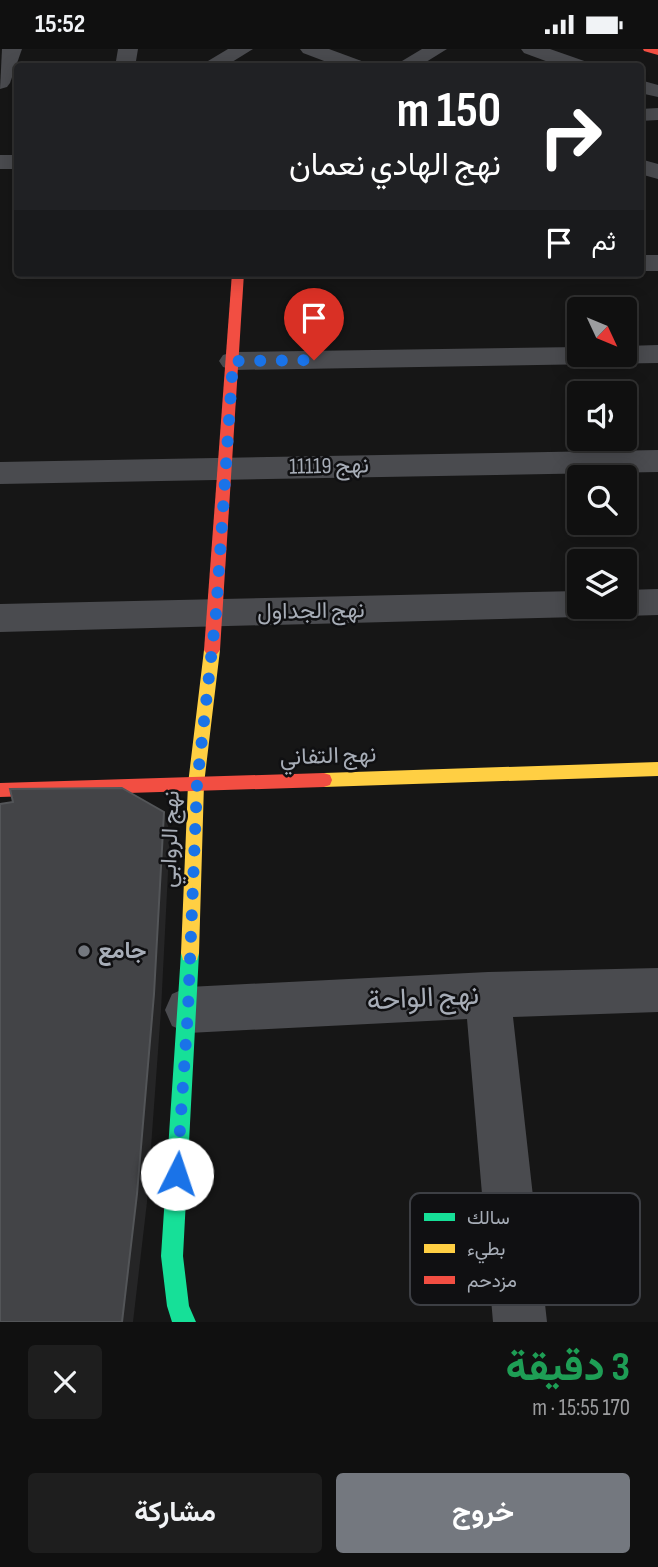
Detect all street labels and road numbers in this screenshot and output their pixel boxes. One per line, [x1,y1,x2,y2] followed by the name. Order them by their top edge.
[289,451,369,482] street label: نهج 11119
[257,596,365,627] street label: نهج الجداول
[279,740,377,776] street label: نهج التفاني
[154,790,190,888] street label: نهج الروابي
[366,979,480,1019] street label: نهج الواحة

